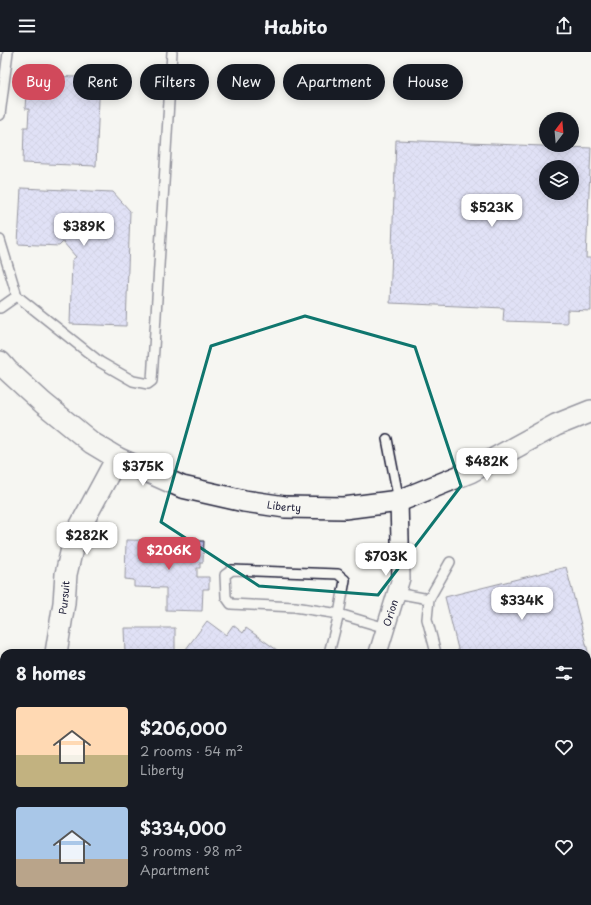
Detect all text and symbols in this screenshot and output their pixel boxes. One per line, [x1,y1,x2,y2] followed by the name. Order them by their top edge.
[264,13,327,40] text: Habito
[16,15,38,37] icon: menu
[553,15,575,37] icon: share
[12,64,65,100] chip: Buy
[73,64,132,100] chip: Rent
[140,64,209,100] chip: Filters
[217,64,275,100] chip: New
[283,64,385,100] chip: Apartment
[393,64,463,100] chip: House
[539,112,579,152] north arrow
[539,112,579,200] map controls
[539,160,579,200] button: layers
[464,194,520,228] pin: $523K
[470,197,514,216] text: $523K
[56,213,112,247] pin: $389K
[63,216,105,235] text: $389K
[459,448,515,482] pin: $482K
[465,451,509,470] text: $482K
[115,453,171,487] pin: $375K
[122,456,164,475] text: $375K
[266,496,301,514] street label: Liberty
[59,522,115,556] pin: $282K
[65,525,109,544] text: $282K
[141,537,197,571] pin: $206K
[146,540,192,559] text: $206K
[358,543,414,577] pin: $703K
[364,546,408,565] text: $703K
[54,580,73,615] street label: Pursuit
[494,587,550,621] pin: $334K
[500,590,544,609] text: $334K
[379,597,401,628] street label: Orion
[16,660,86,686] text: 8 homes
[553,662,575,684] icon: filters
[140,715,227,741] text: $206,000
[48,723,96,771] icon: home
[553,736,575,758] icon: heart
[140,741,243,760] text: 2 rooms · 54 m²
[140,760,184,779] text: Liberty
[140,815,226,841] text: $334,000
[48,823,96,871] icon: home
[553,836,575,858] icon: heart
[140,841,242,860] text: 3 rooms · 98 m²
[140,860,209,879] text: Apartment

